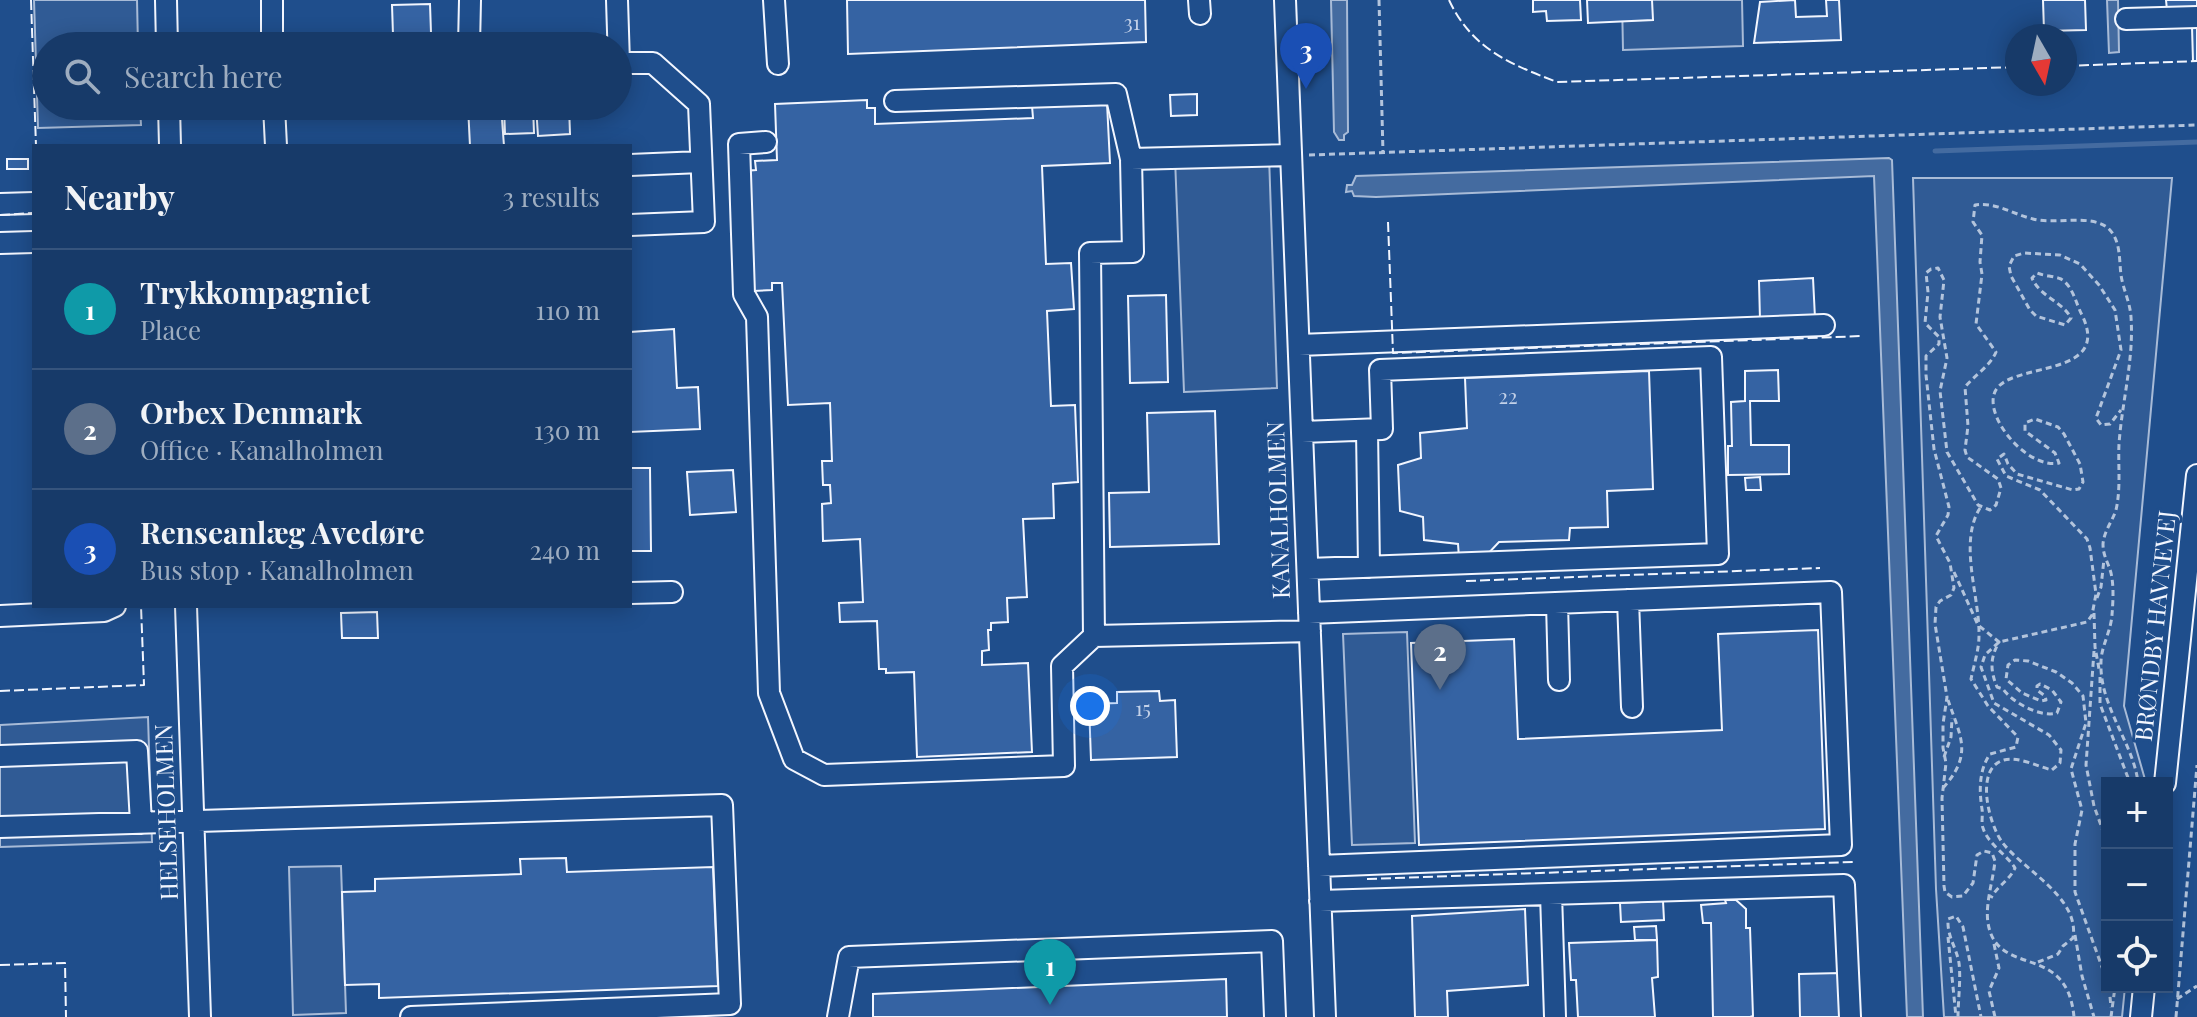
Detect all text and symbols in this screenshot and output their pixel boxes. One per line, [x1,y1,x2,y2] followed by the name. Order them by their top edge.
[1124,8,1140,35] house number: 31
[1280,23,1332,89] pin: 3
[2005,24,2077,96] north arrow
[32,32,632,120] search box
[60,54,104,98] icon: search
[124,56,283,96] text: Search here
[64,173,175,219] text: Nearby
[503,179,600,214] text: 3 results
[140,272,370,312] text: Trykkompagniet
[85,292,95,327] text: 1
[536,292,600,327] text: 110 m
[140,312,201,347] text: Place
[1498,382,1518,409] house number: 22
[140,392,362,432] text: Orbex Denmark
[83,412,97,447] text: 2
[534,412,600,447] text: 130 m
[1258,420,1296,600] street label: KANALHOLMEN
[140,432,383,467] text: Office · Kanalholmen
[2126,509,2182,743] street label: BRØNDBY HAVNEVEJ
[140,512,425,552] text: Renseanlæg Avedøre
[84,532,96,567] text: 3
[530,532,600,567] text: 240 m
[140,552,414,587] text: Bus stop · Kanalholmen
[1414,624,1466,690] pin: 2
[1070,686,1110,726] your location
[1135,694,1151,721] house number: 15
[146,723,184,901] street label: HELSEHOLMEN
[2101,777,2173,993] map controls
[2101,777,2173,849] button: +
[2101,849,2173,921] button: −
[2101,921,2173,993] button: locate
[1024,939,1076,1005] pin: 1

